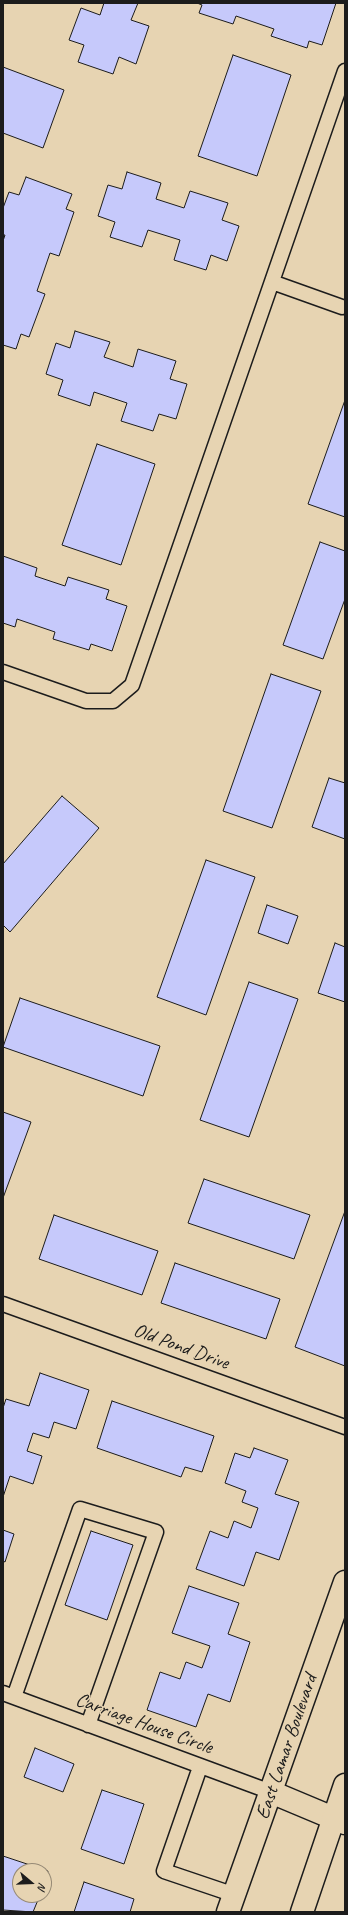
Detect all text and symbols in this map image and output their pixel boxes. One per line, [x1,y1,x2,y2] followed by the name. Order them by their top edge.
[130,1319,232,1375] street label: Old Pond Drive
[251,1672,323,1822] street label: East Lamar Boulevard
[72,1688,216,1760] street label: Carriage House Circle
[12,1863,52,1903] north arrow
[35,1881,50,1892] text: N

